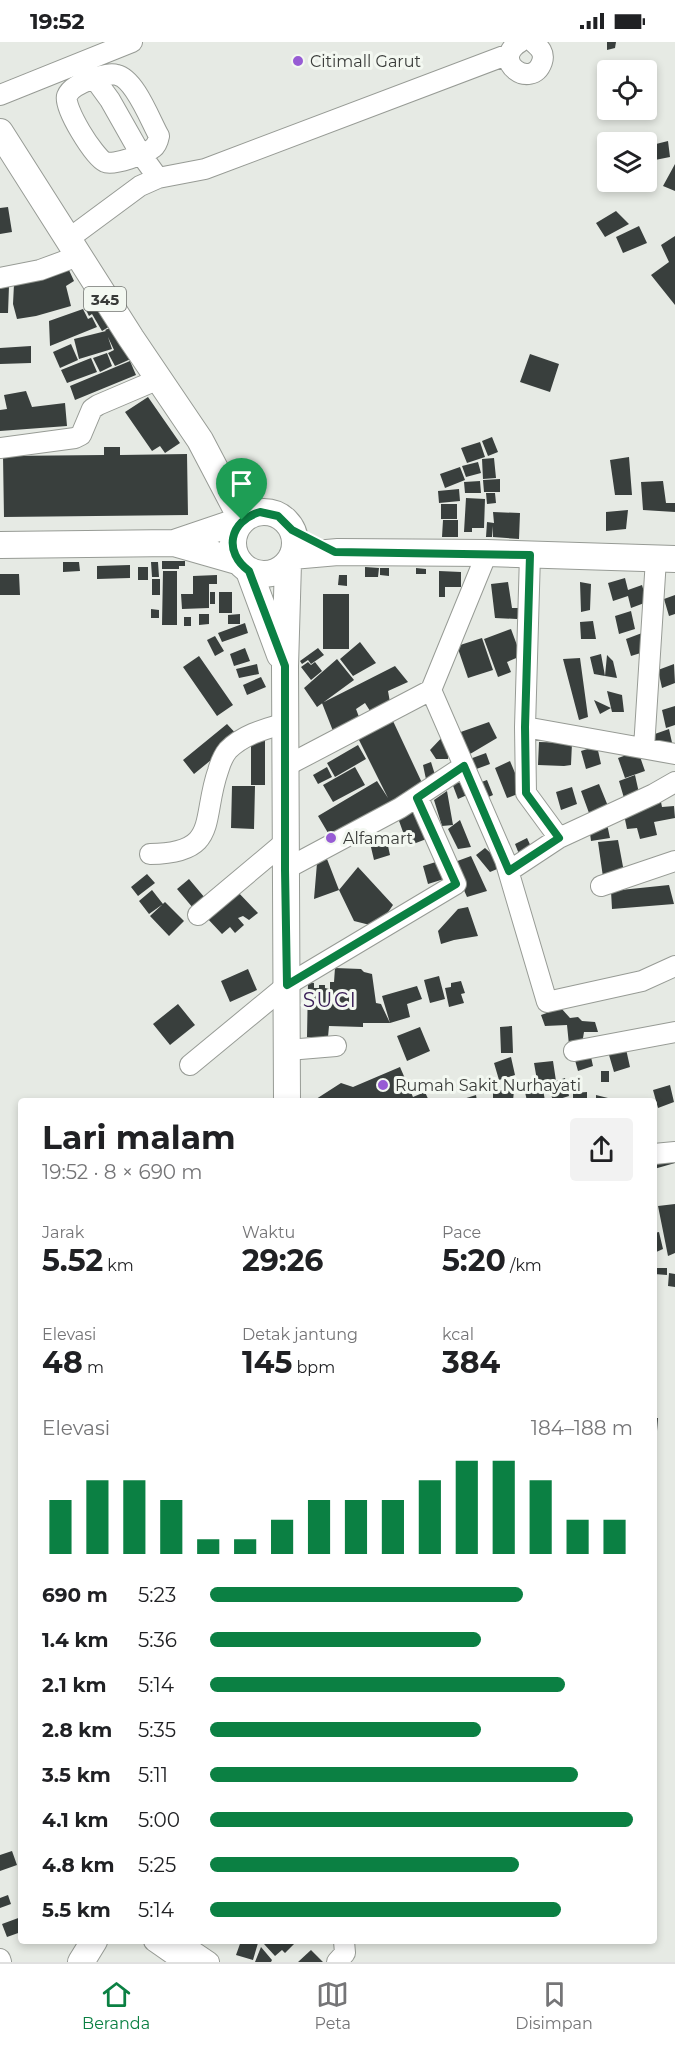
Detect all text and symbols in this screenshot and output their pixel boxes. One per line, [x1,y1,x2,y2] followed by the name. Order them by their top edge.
[30,8,84,35] text: 19:52
[310,52,422,71] place label: Citimall Garut
[291,54,305,68] marker: Citimall Garut
[597,60,657,192] map controls
[597,60,657,120] button: locate
[597,132,657,192] button: layers
[84,287,126,311] road number: 345
[216,458,267,520] pin
[225,467,258,500] icon: arrive
[343,829,414,848] place label: Alfamart
[324,831,338,845] marker: Alfamart
[303,988,357,1012] district label: SUCI
[395,1076,581,1095] place label: Rumah Sakit Nurhayati
[376,1078,390,1092] marker: Rumah Sakit Nurhayati
[42,1117,236,1157] text: Lari malam
[570,1118,633,1181] button: share
[42,1160,203,1184] text: 19:52 · 8 × 690 m
[42,1223,84,1242] text: Jarak
[242,1223,295,1242] text: Waktu
[442,1223,481,1242] text: Pace
[42,1242,103,1279] text: 5.52
[242,1242,323,1279] text: 29:26
[442,1242,506,1279] text: 5:20
[103,1256,134,1275] text: km
[506,1256,542,1275] text: /km
[42,1325,96,1344] text: Elevasi
[242,1325,358,1344] text: Detak jantung
[442,1325,474,1344] text: kcal
[42,1344,83,1381] text: 48
[242,1344,292,1381] text: 145
[442,1344,500,1381] text: 384
[83,1358,104,1377] text: m
[292,1358,335,1377] text: bpm
[42,1416,110,1440] text: Elevasi
[531,1416,633,1440] text: 184–188 m
[42,1583,108,1607] text: 690 m
[138,1583,176,1607] text: 5:23
[42,1628,109,1652] text: 1.4 km
[138,1628,177,1652] text: 5:36
[42,1673,106,1697] text: 2.1 km
[138,1673,174,1697] text: 5:14
[42,1718,112,1742] text: 2.8 km
[138,1718,176,1742] text: 5:35
[42,1763,111,1787] text: 3.5 km
[138,1763,168,1787] text: 5:11
[42,1808,109,1832] text: 4.1 km
[138,1808,180,1832] text: 5:00
[42,1853,115,1877] text: 4.8 km
[138,1853,176,1877] text: 5:25
[42,1898,111,1922] text: 5.5 km
[138,1898,174,1922] text: 5:14
[82,1978,150,2033] tab: Beranda
[314,1978,351,2033] tab: Peta
[515,1978,593,2033] tab: Disimpan

